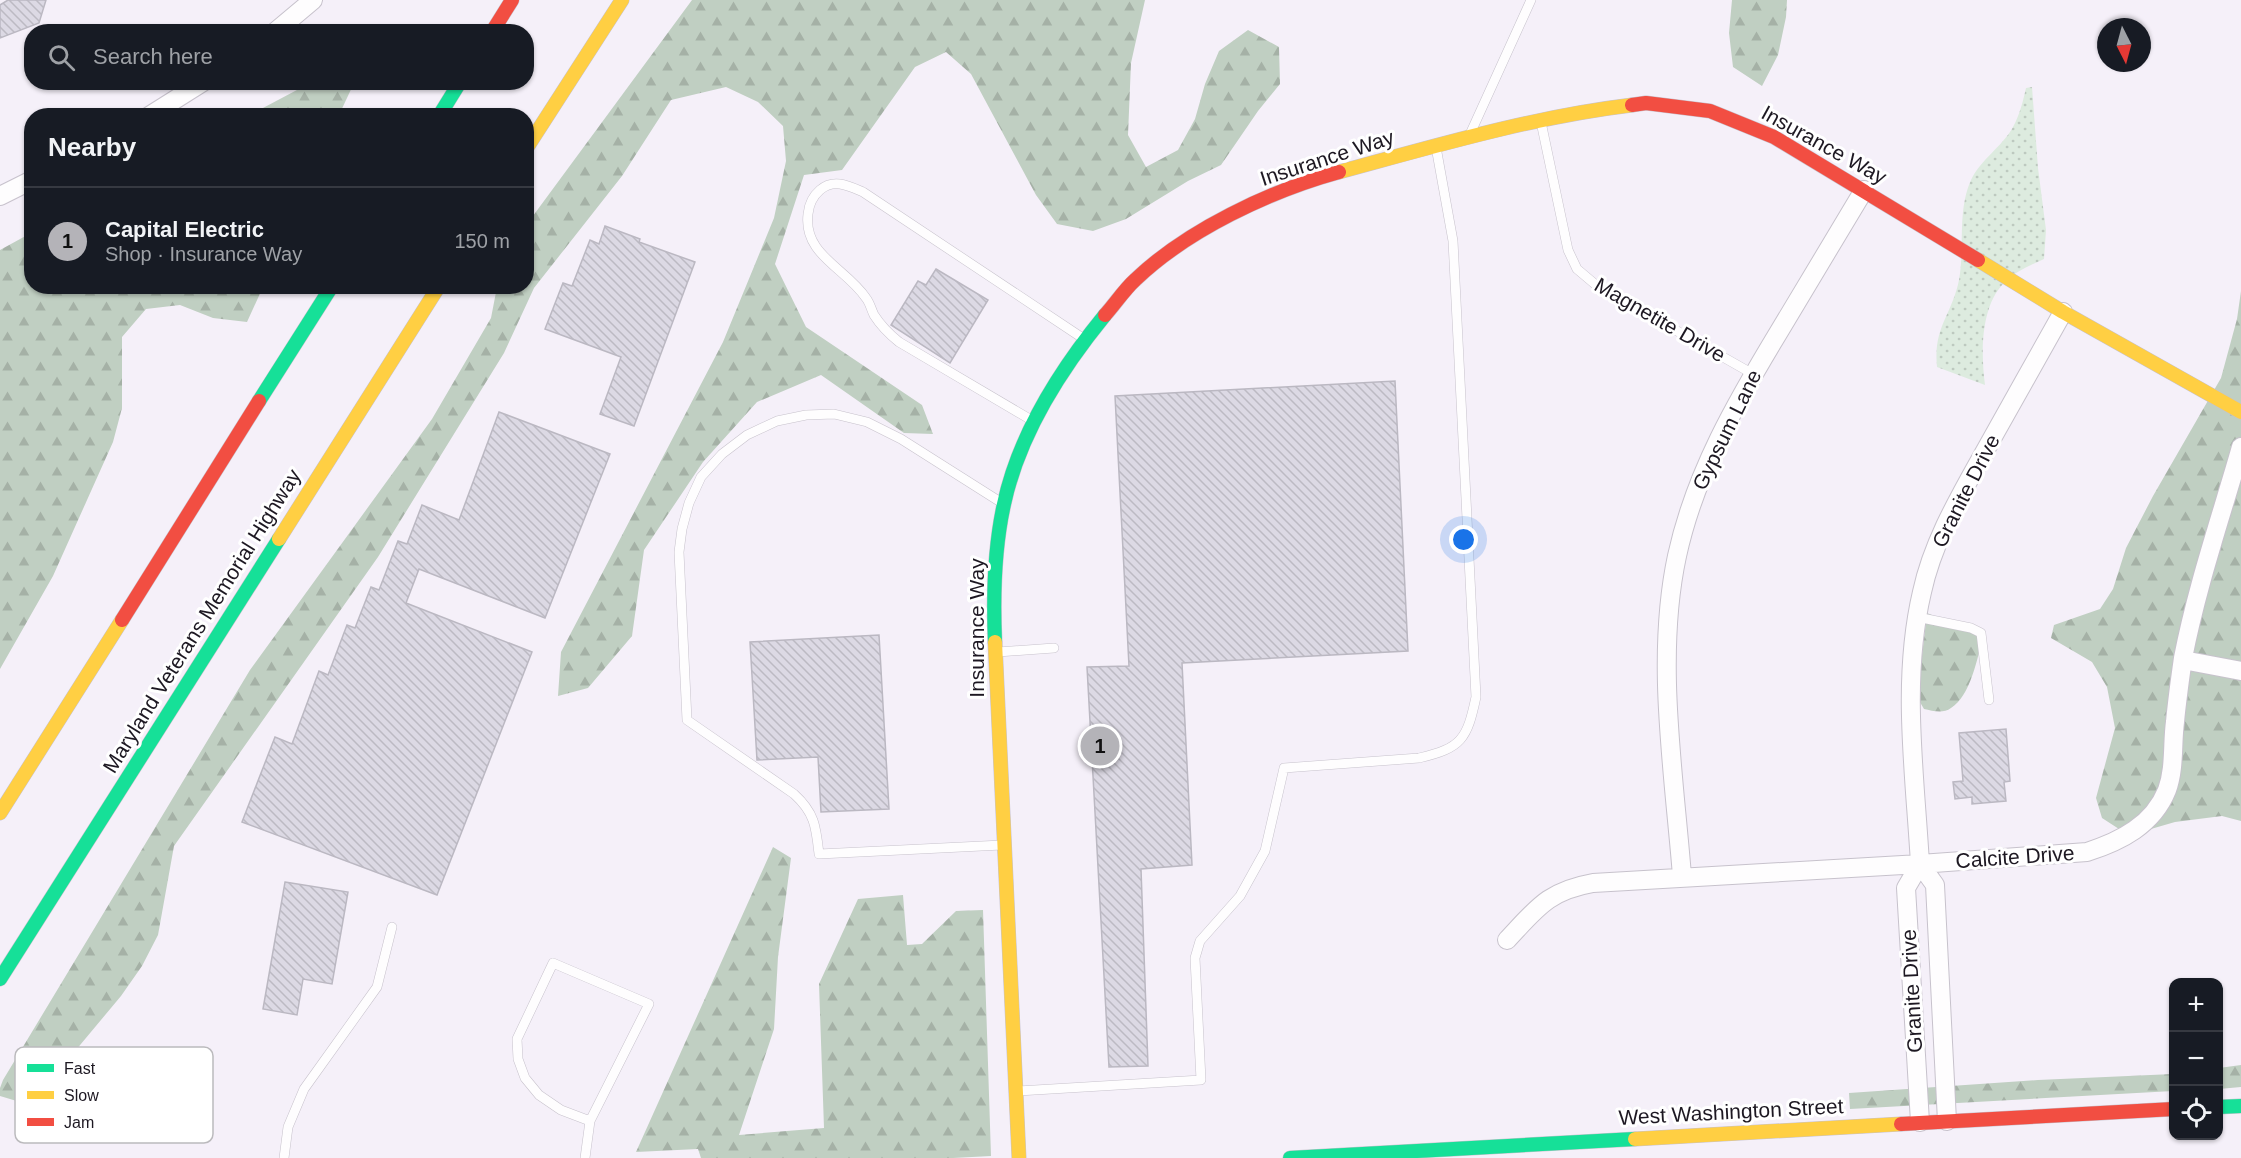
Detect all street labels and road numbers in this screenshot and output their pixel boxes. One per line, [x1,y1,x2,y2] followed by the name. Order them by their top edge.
[1758,101,1891,189] street label: Insurance Way
[1257,125,1397,190] street label: Insurance Way
[1591,273,1730,366] street label: Magnetite Drive
[1688,366,1766,494] street label: Gypsum Lane
[1927,430,2004,551] street label: Granite Drive
[98,464,305,777] street label: Maryland Veterans Memorial Highway
[965,558,988,698] street label: Insurance Way
[1955,841,2075,872] street label: Calcite Drive
[1897,929,1926,1053] street label: Granite Drive
[1618,1094,1844,1129] street label: West Washington Street

